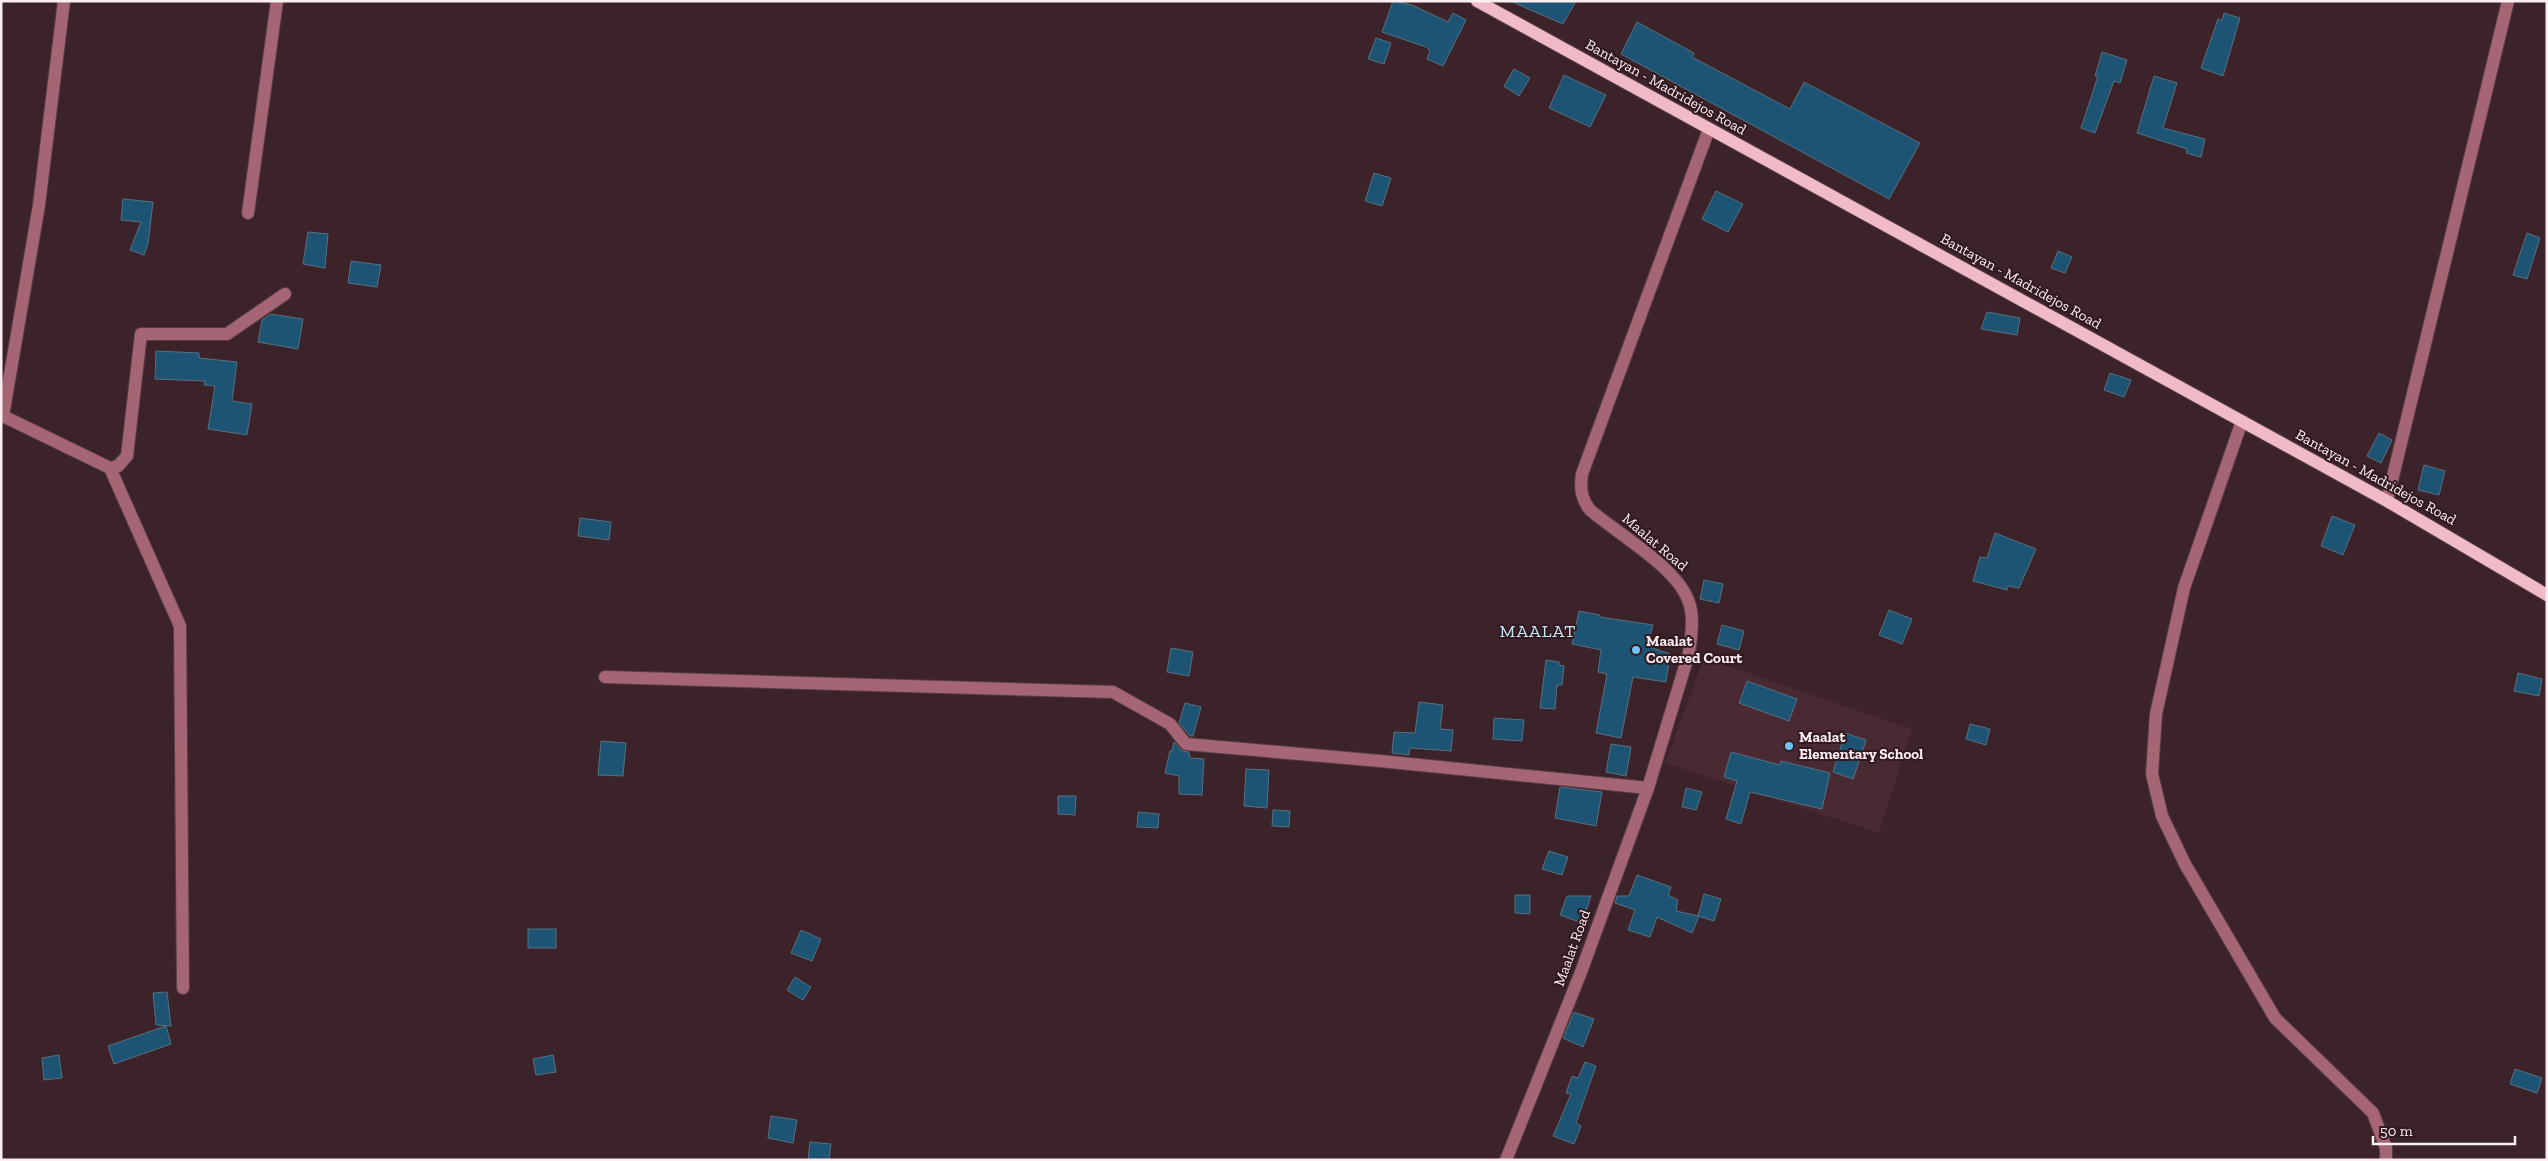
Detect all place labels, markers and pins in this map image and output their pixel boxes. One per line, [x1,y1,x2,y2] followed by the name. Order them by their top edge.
[1646,632,1743,667] place label: Maalat Covered Court
[1630,644,1642,656] marker: Maalat Covered Court
[1799,728,1923,763] place label: Maalat Elementary School
[1783,740,1795,752] marker: Maalat Elementary School

